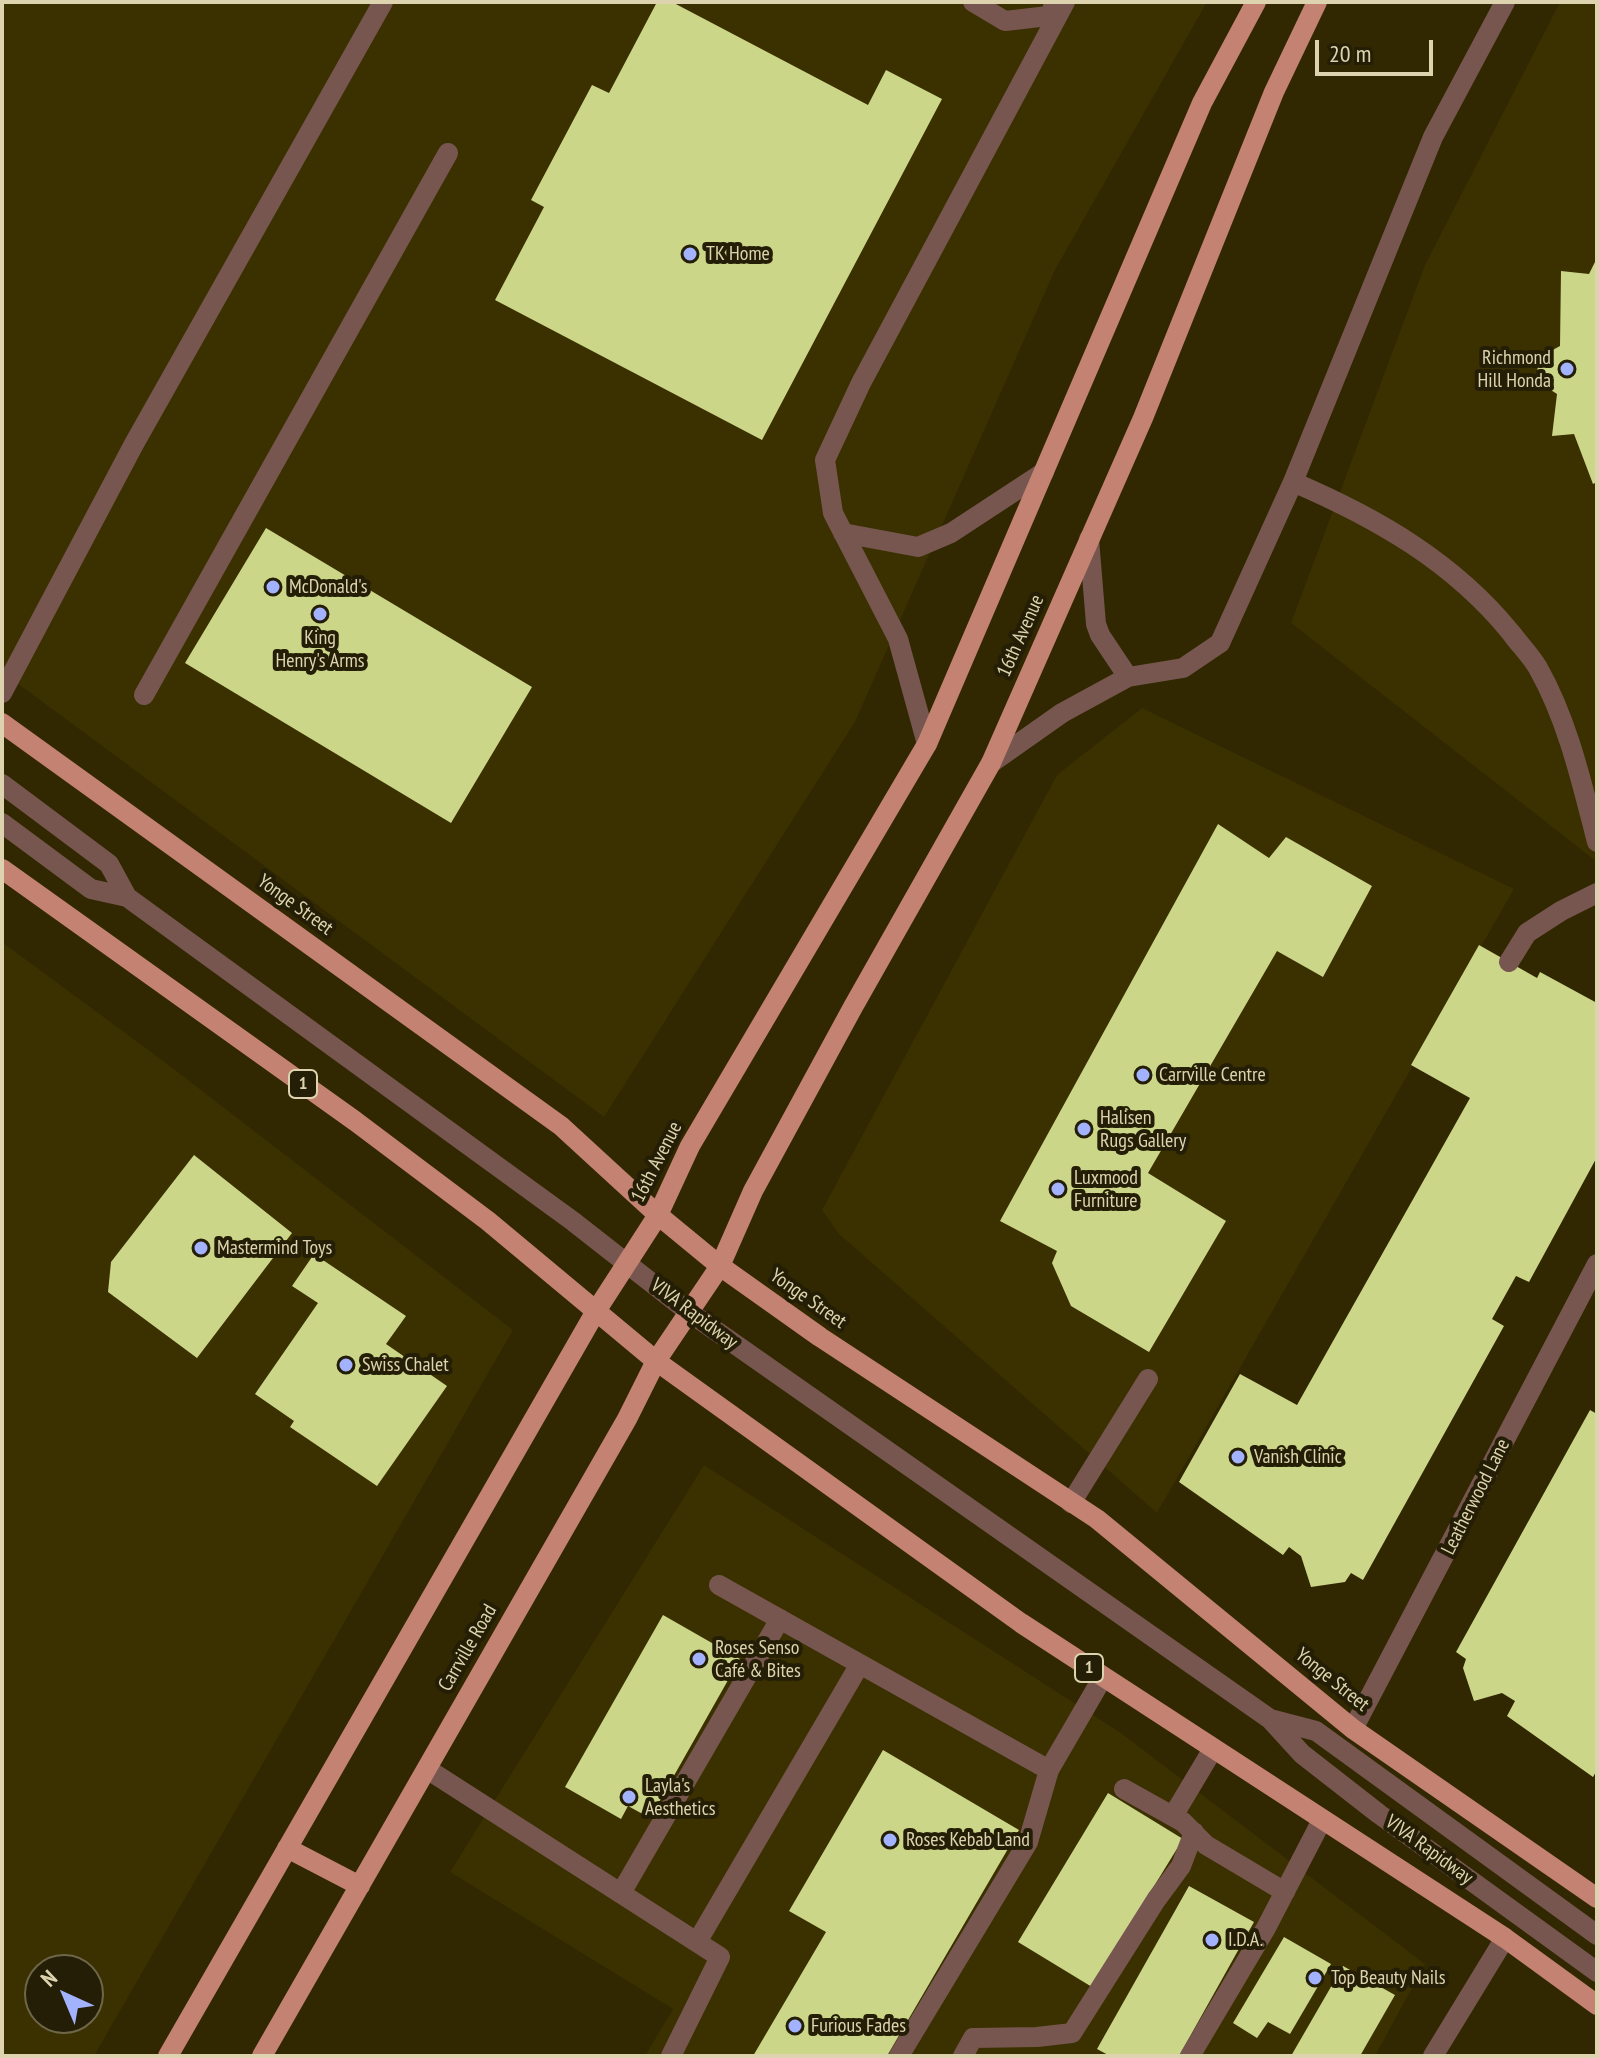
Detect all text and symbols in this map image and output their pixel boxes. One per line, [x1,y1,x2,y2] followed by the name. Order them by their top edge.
[1319,24,1437,74] scale bar
[1329,38,1371,69] text: 20 m
[706,242,770,266] place label: TK Home
[681,245,699,263] marker: TK Home
[1478,346,1551,393] place label: Richmond Hill Honda
[1558,360,1576,378] marker: Richmond Hill Honda
[289,575,367,599] place label: McDonald's
[264,578,282,596] marker: McDonald's
[992,591,1050,681] street label: 16th Avenue
[311,605,329,623] marker: King Henry's Arms
[275,626,365,673] place label: King Henry's Arms
[253,870,337,940] street label: Yonge Street
[1159,1063,1266,1087] place label: Carrville Centre
[1134,1066,1152,1084] marker: Carrville Centre
[289,1070,317,1098] road number: 1
[1100,1106,1186,1153] place label: Halisen Rugs Gallery
[627,1118,687,1206] street label: 16th Avenue
[1075,1120,1093,1138] marker: Halisen Rugs Gallery
[1074,1166,1138,1213] place label: Luxmood Furniture
[1049,1180,1067,1198] marker: Luxmood Furniture
[217,1236,332,1260] place label: Mastermind Toys
[192,1239,210,1257] marker: Mastermind Toys
[765,1264,851,1334] street label: Yonge Street
[646,1274,742,1354] street label: VIVA Rapidway
[362,1353,449,1377] place label: Swiss Chalet
[337,1356,355,1374] marker: Swiss Chalet
[1437,1435,1515,1559] street label: Leatherwood Lane
[1254,1445,1342,1469] place label: Vanish Clinic
[1229,1448,1247,1466] marker: Vanish Clinic
[434,1600,502,1696] street label: Carrville Road
[715,1636,801,1683] place label: Roses Senso Café & Bites
[1290,1643,1374,1717] street label: Yonge Street
[690,1650,708,1668] marker: Roses Senso Café & Bites
[1075,1654,1103,1682] road number: 1
[645,1774,716,1821] place label: Layla's Aesthetics
[620,1788,638,1806] marker: Layla's Aesthetics
[1380,1810,1478,1890] street label: VIVA Rapidway
[906,1828,1030,1852] place label: Roses Kebab Land
[881,1831,899,1849] marker: Roses Kebab Land
[1228,1928,1263,1952] place label: I.D.A.
[1203,1931,1221,1949] marker: I.D.A.
[24,1954,104,2034] north arrow
[35,1964,63,1992] text: N
[1331,1966,1445,1990] place label: Top Beauty Nails
[1306,1969,1324,1987] marker: Top Beauty Nails
[811,2014,906,2038] place label: Furious Fades
[786,2017,804,2035] marker: Furious Fades

